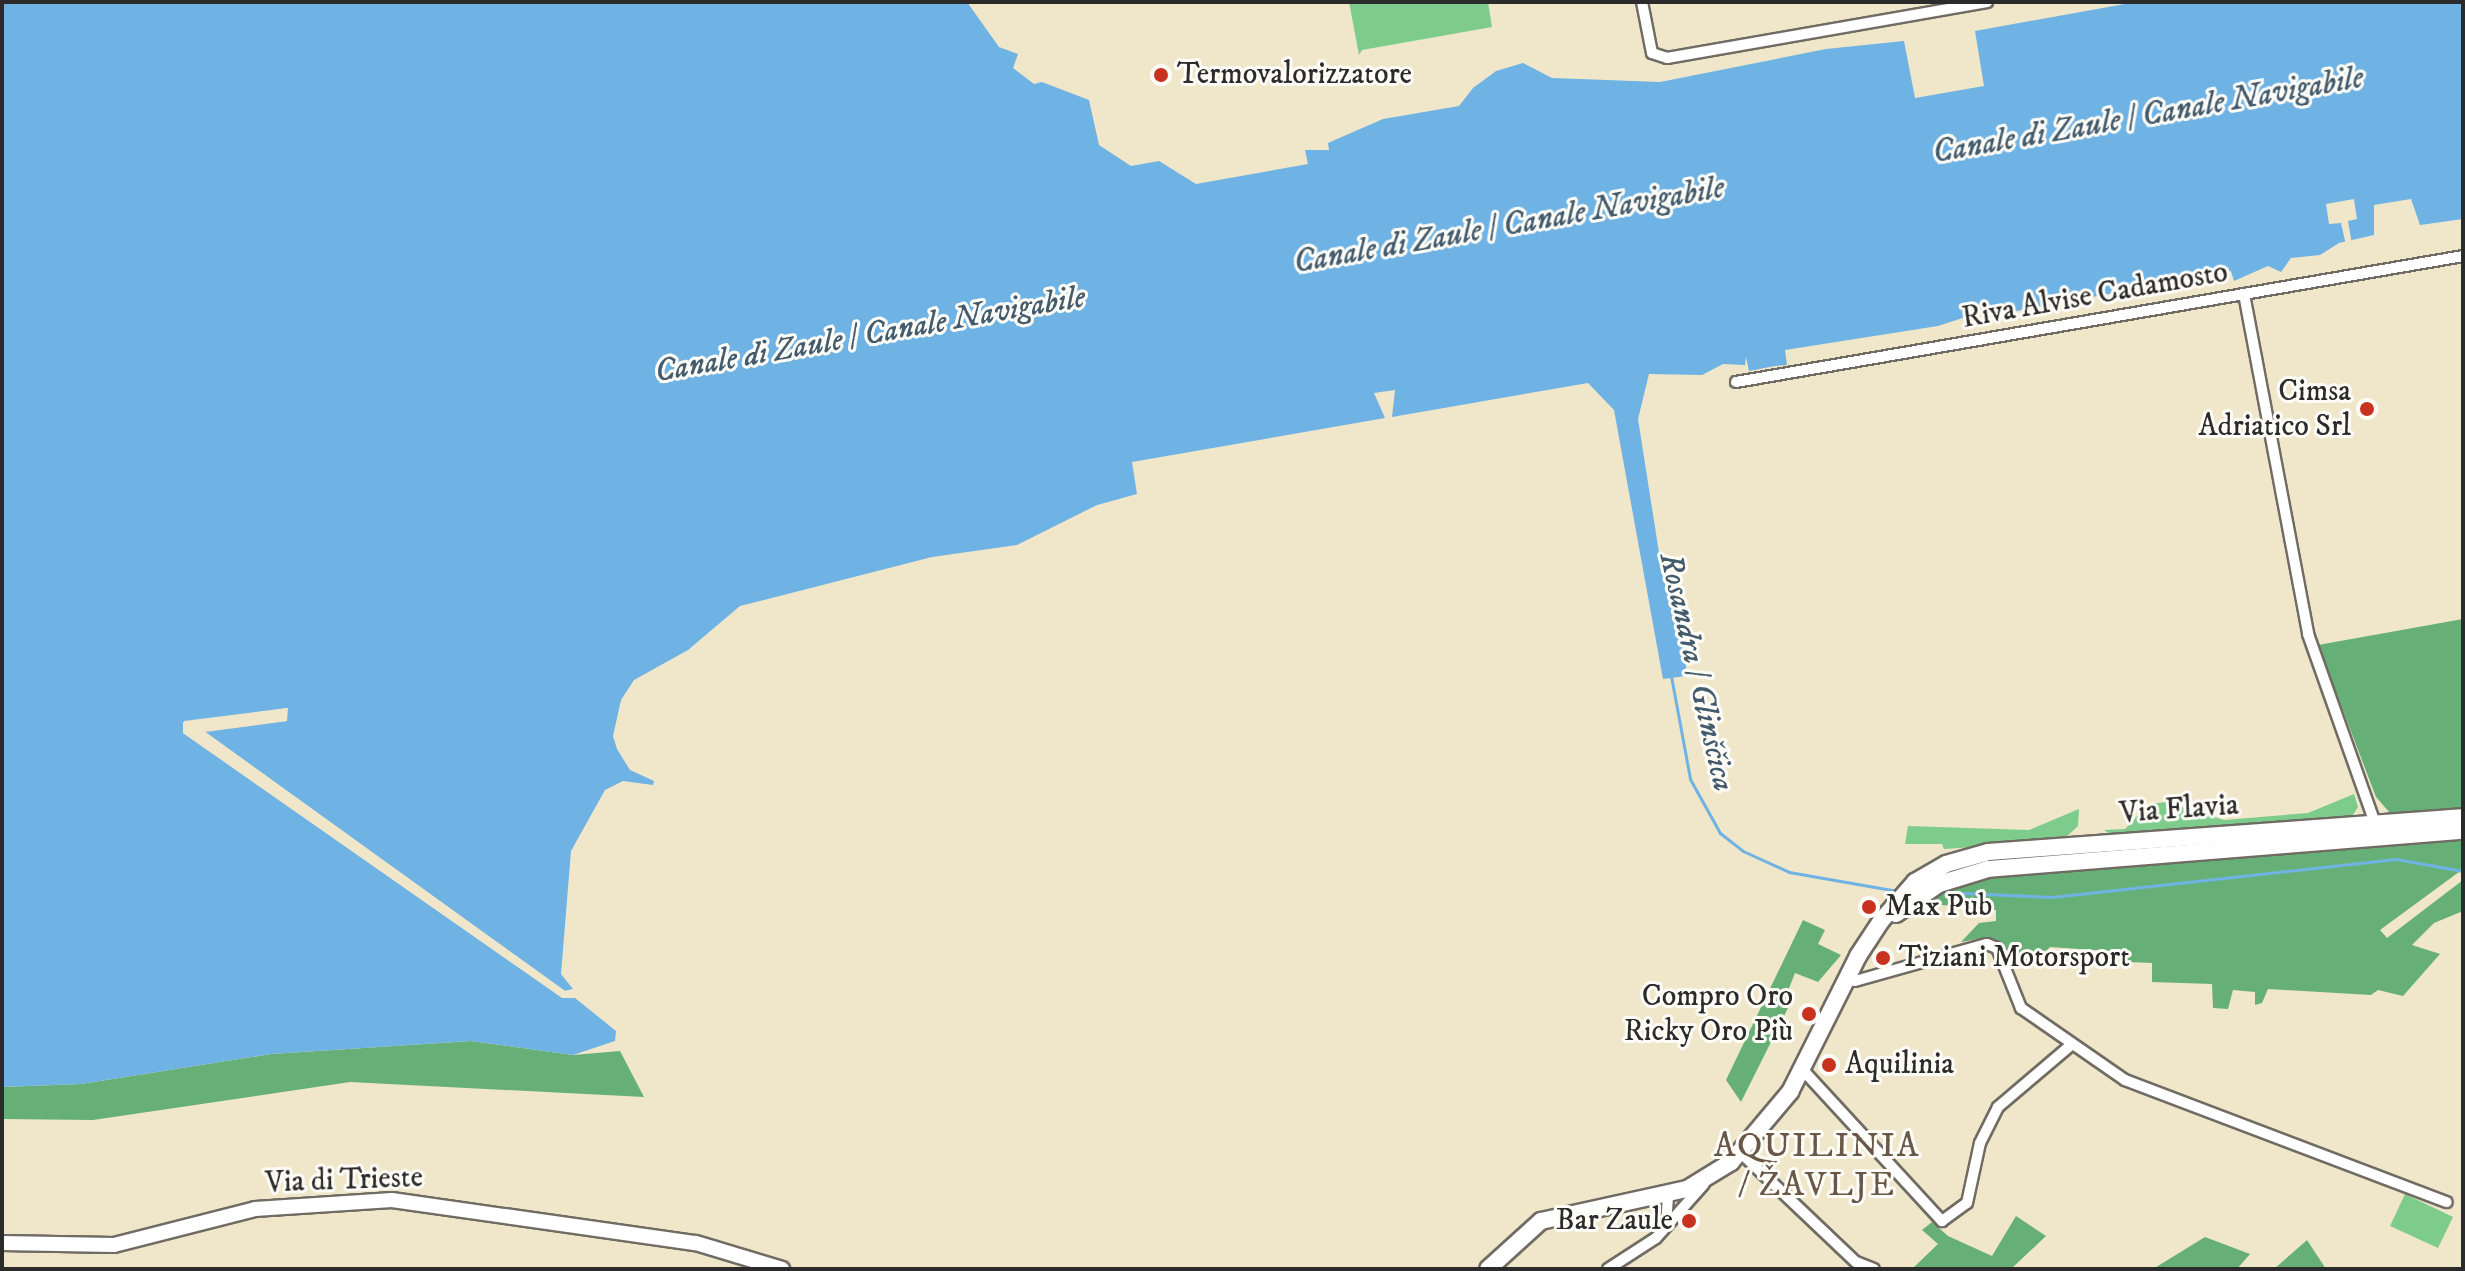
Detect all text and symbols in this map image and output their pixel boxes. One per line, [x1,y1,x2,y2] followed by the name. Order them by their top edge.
[1177,57,1412,93] place label: Termovalorizzatore
[1930,59,2366,173] water label: Canale di Zaule / Canale Navigabile
[1152,66,1170,84] marker: Termovalorizzatore
[1291,169,1727,283] water label: Canale di Zaule / Canale Navigabile
[1959,255,2231,337] street label: Riva Alvise Cadamosto
[652,278,1088,392] water label: Canale di Zaule / Canale Navigabile
[2198,374,2351,444] place label: Cimsa Adriatico Srl
[2358,400,2376,418] marker: Cimsa Adriatico Srl
[1650,549,1742,795] water label: Rosandra / Glinščica
[2118,788,2240,832] street label: Via Flavia
[1885,889,1992,925] place label: Max Pub
[1860,898,1878,916] marker: Max Pub
[1899,940,2130,976] place label: Tiziani Motorsport
[1874,949,1892,967] marker: Tiziani Motorsport
[1624,979,1793,1050] place label: Compro Oro Ricky Oro Più
[1800,1005,1818,1023] marker: Compro Oro Ricky Oro Più
[1845,1047,1954,1083] place label: Aquilinia
[1820,1056,1838,1074] marker: Aquilinia
[1714,1126,1920,1206] district label: AQUILINIA / ŽAVLJE
[265,1160,423,1202] street label: Via di Trieste
[1556,1203,1673,1239] place label: Bar Zaule
[1680,1212,1698,1230] marker: Bar Zaule

